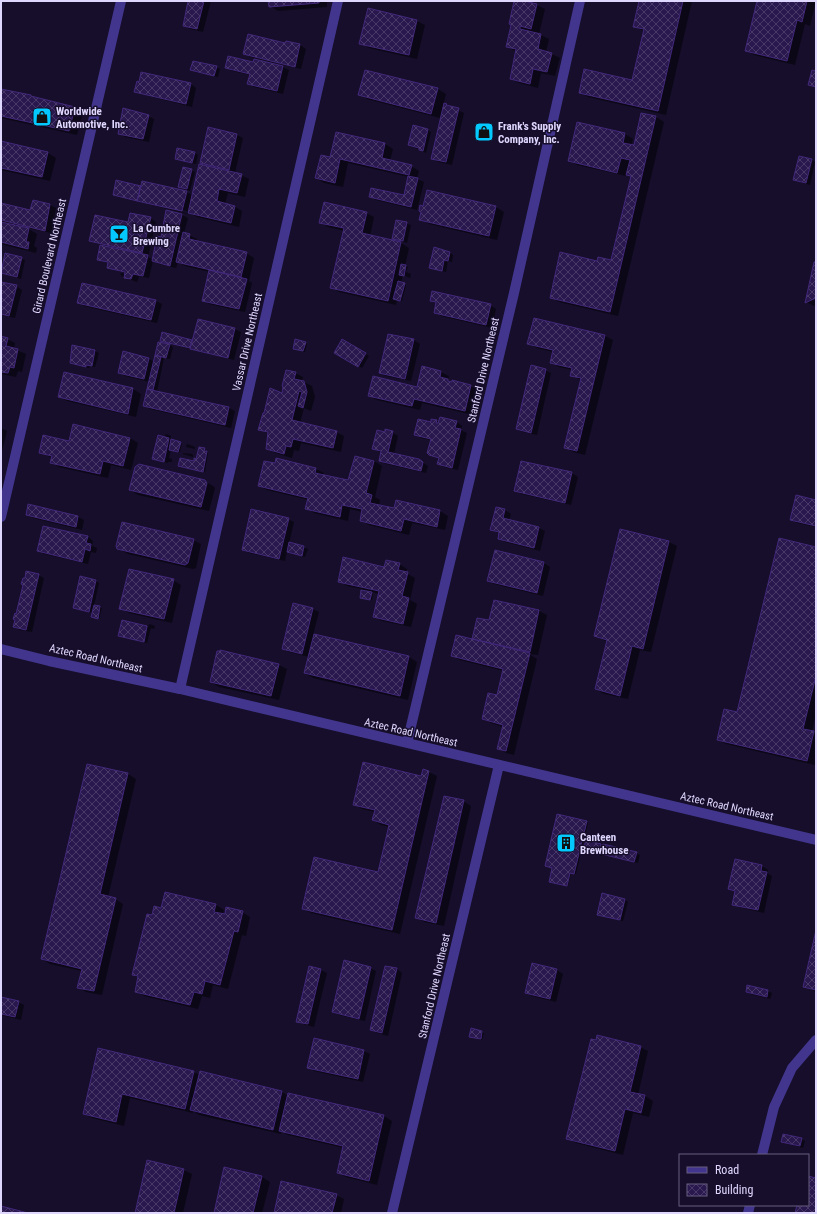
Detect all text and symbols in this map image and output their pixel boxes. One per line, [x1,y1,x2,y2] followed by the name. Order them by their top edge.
[56,105,128,131] place label: Worldwide Automotive, Inc.
[31,106,53,128] shop icon: Worldwide Automotive, Inc.
[498,120,561,146] place label: Frank's Supply Company, Inc.
[473,121,495,143] shop icon: Frank's Supply Company, Inc.
[30,197,69,315] street label: Girard Boulevard Northeast
[133,222,180,248] place label: La Cumbre Brewing
[108,223,130,245] bar icon: La Cumbre Brewing
[230,292,265,392] street label: Vassar Drive Northeast
[465,316,502,424] street label: Stanford Drive Northeast
[48,641,144,676] street label: Aztec Road Northeast
[363,715,459,750] street label: Aztec Road Northeast
[679,789,775,824] street label: Aztec Road Northeast
[580,831,629,857] place label: Canteen Brewhouse
[555,832,577,854] building icon: Canteen Brewhouse
[416,932,453,1040] street label: Stanford Drive Northeast
[679,1154,809,1206] legend
[715,1163,739,1177] text: Road
[715,1183,753,1197] text: Building

